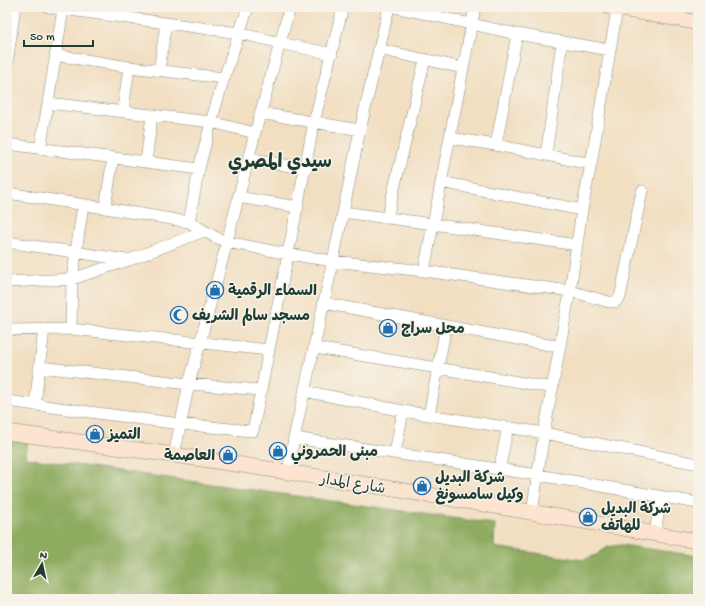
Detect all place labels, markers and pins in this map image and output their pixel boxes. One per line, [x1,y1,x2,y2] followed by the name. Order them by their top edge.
[205,280,225,300] shop icon: السماء الرقمية
[228,282,317,301] place label: السماء الرقمية
[169,305,189,325] mosque icon: مسجد سالم الشريف
[192,308,310,326] place label: مسجد سالم الشريف
[378,318,398,338] shop icon: محل سراج
[401,321,465,339] place label: محل سراج
[85,424,105,444] shop icon: التميز
[106,427,141,445] place label: التميز
[268,441,288,461] shop icon: مبنى الحمروني
[291,444,378,465] place label: مبنى الحمروني
[218,445,238,465] shop icon: العاصمة
[164,447,215,466] place label: العاصمة
[435,469,524,505] place label: شركة البديل وكيل سامسونغ
[412,476,432,496] shop icon: شركة البديل وكيل سامسونغ
[601,500,671,536] place label: شركة البديل للهاتف
[578,507,598,527] shop icon: شركة البديل للهاتف

